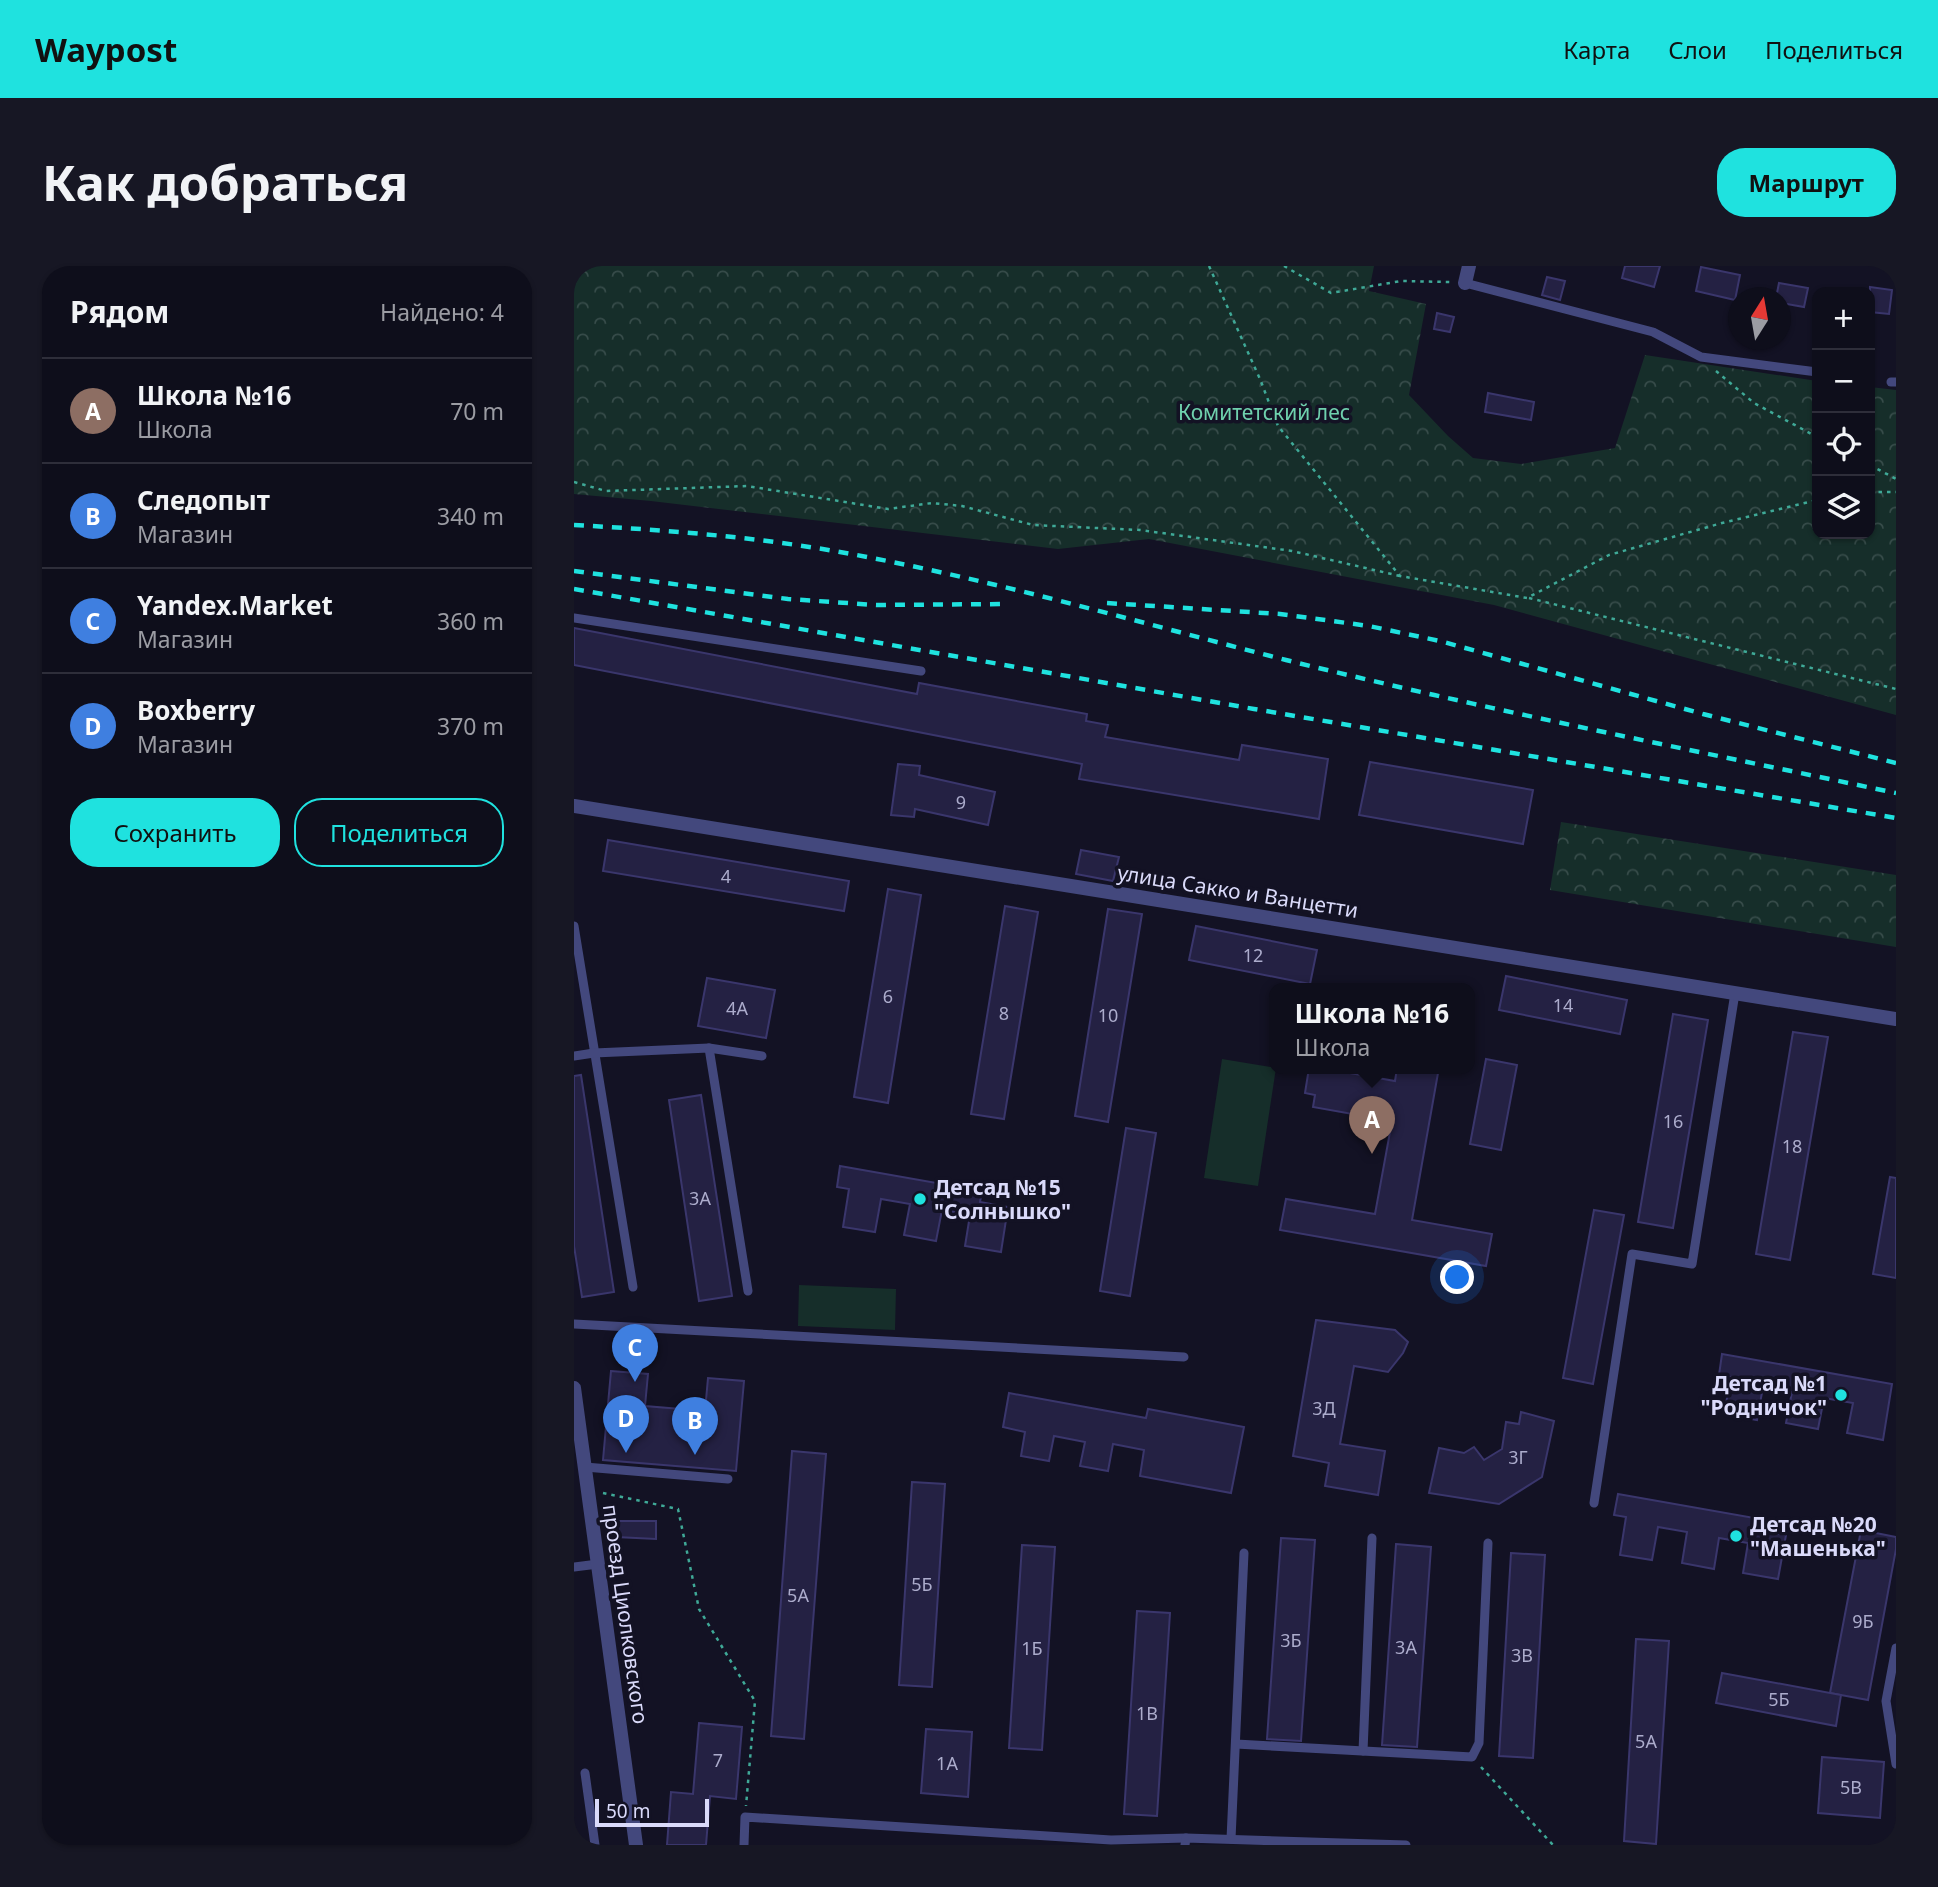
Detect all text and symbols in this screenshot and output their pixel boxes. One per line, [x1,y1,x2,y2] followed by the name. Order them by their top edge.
[35,27,177,72] text: Waypost
[1563,33,1630,66] text: Карта
[1668,33,1727,66] text: Слои
[1765,33,1903,66] text: Поделиться
[1717,148,1896,217] button: Маршрут
[42,149,408,215] text: Как добраться
[1728,287,1791,350] north arrow
[1812,287,1875,539] map controls
[1812,287,1875,350] button: +
[70,291,169,332] text: Рядом
[380,296,504,328] text: Найдено: 4
[1812,350,1875,413] button: −
[137,377,291,413] text: Школа №16
[85,395,101,427] text: A
[450,395,504,427] text: 70 m
[1178,398,1350,426] park label: Комитетский лес
[137,413,213,445] text: Школа
[1812,413,1875,476] button: locate
[1812,476,1875,539] button: layers
[137,482,270,518] text: Следопыт
[85,500,101,532] text: B
[437,500,504,532] text: 340 m
[137,518,233,550] text: Магазин
[137,587,333,623] text: Yandex.Market
[86,605,100,637] text: C
[437,605,504,637] text: 360 m
[137,623,233,655] text: Магазин
[137,692,255,728] text: Boxberry
[85,710,101,742] text: D
[437,710,504,742] text: 370 m
[137,728,233,760] text: Магазин
[956,790,966,814] house number: 9
[70,798,280,867] button: Сохранить
[294,798,504,867] button: Поделиться
[1116,858,1360,924] street label: улица Сакко и Ванцетти
[721,864,731,888] house number: 4
[1243,943,1263,967] house number: 12
[1269,983,1475,1074] popup
[883,984,893,1008] house number: 6
[1553,993,1573,1017] house number: 14
[1295,995,1449,1031] text: Школа №16
[726,996,748,1020] house number: 4А
[999,1001,1009,1025] house number: 8
[1098,1003,1118,1027] house number: 10
[1295,1031,1370,1063] text: Школа
[1349,1096,1395,1154] pin: A
[1663,1109,1683,1133] house number: 16
[1782,1134,1802,1158] house number: 18
[934,1173,1071,1225] place label: Детсад №15 "Солнышко"
[689,1186,711,1210] house number: 3А
[912,1191,928,1207] marker: Детсад №15 "Солнышко"
[1440,1260,1474,1294] your location
[612,1324,658,1382] pin: C
[1701,1369,1827,1421] place label: Детсад №1 "Родничок"
[1833,1387,1849,1403] marker: Детсад №1 "Родничок"
[603,1395,649,1453] pin: D
[1312,1396,1336,1420] house number: 3Д
[672,1397,718,1455] pin: B
[1508,1445,1528,1469] house number: 3Г
[597,1502,655,1726] street label: проезд Циолковского
[1750,1510,1886,1562] place label: Детсад №20 "Машенька"
[1728,1528,1744,1544] marker: Детсад №20 "Машенька"
[911,1572,933,1596] house number: 5Б
[787,1583,809,1607] house number: 5А
[1852,1609,1874,1633] house number: 9Б
[1280,1628,1302,1652] house number: 3Б
[1395,1635,1417,1659] house number: 3А
[1021,1636,1043,1660] house number: 1Б
[1511,1643,1533,1667] house number: 3В
[1768,1687,1790,1711] house number: 5Б
[1136,1701,1158,1725] house number: 1В
[1635,1729,1657,1753] house number: 5А
[713,1748,723,1772] house number: 7
[936,1751,958,1775] house number: 1А
[1840,1775,1862,1799] house number: 5В
[595,1796,709,1828] scale bar
[606,1798,650,1824] text: 50 m

